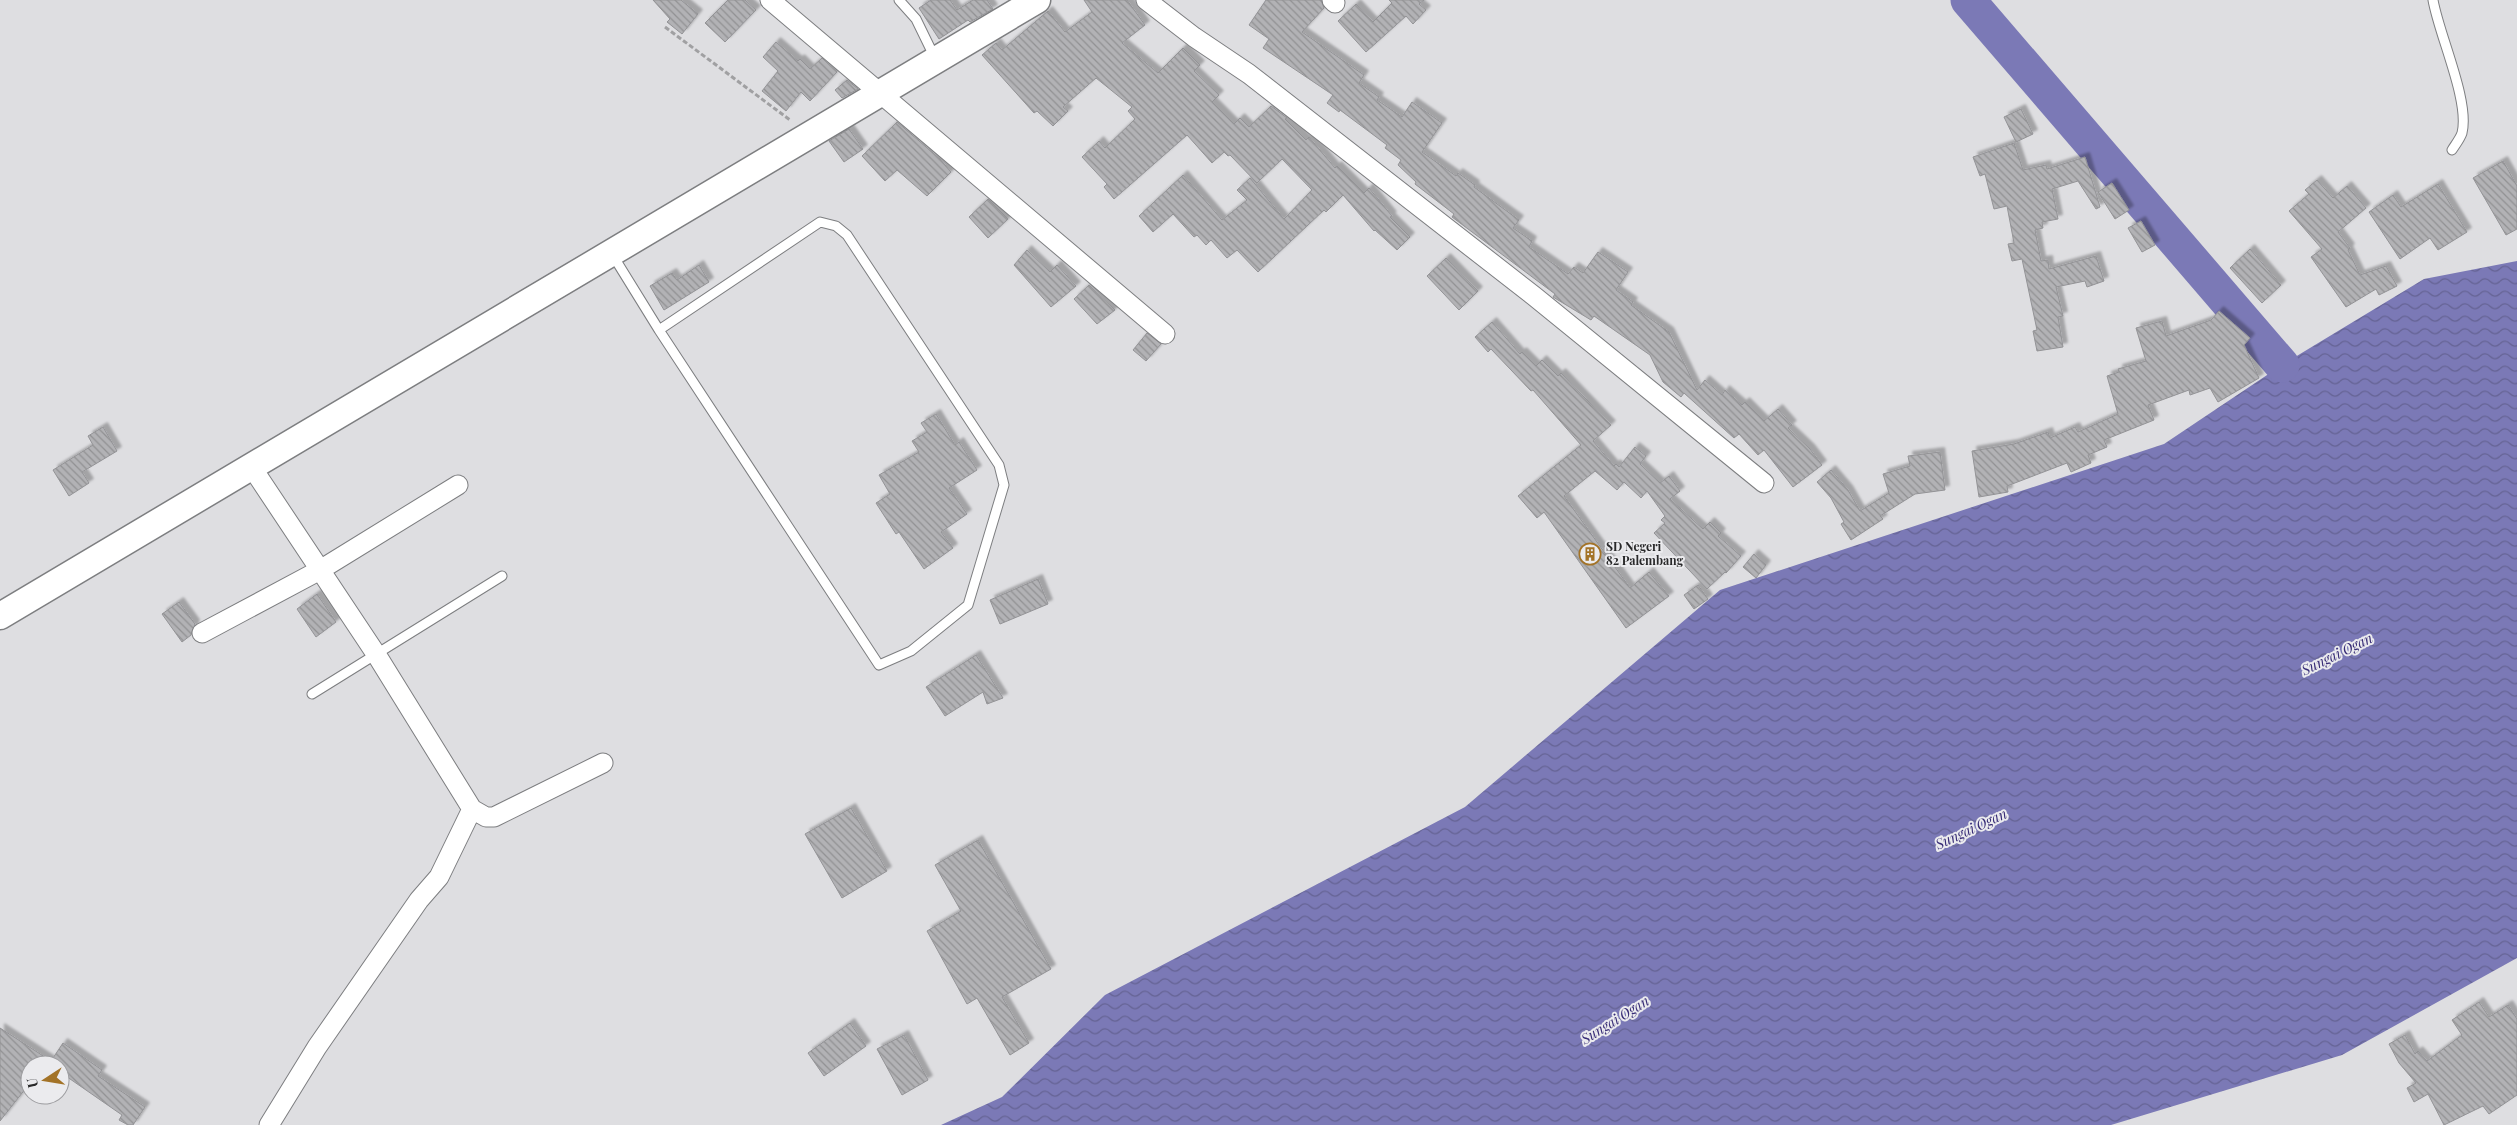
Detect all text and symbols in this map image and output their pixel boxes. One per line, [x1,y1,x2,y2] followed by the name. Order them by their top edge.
[1606,538,1683,568] place label: SD Negeri 82 Palembang
[1578,542,1602,566] building icon: SD Negeri 82 Palembang
[2297,628,2376,679] water label: Sungai Ogan
[1931,804,2010,854] water label: Sungai Ogan
[1576,991,1652,1049] water label: Sungai Ogan
[20,1055,70,1105] north arrow
[21,1076,42,1090] text: U

